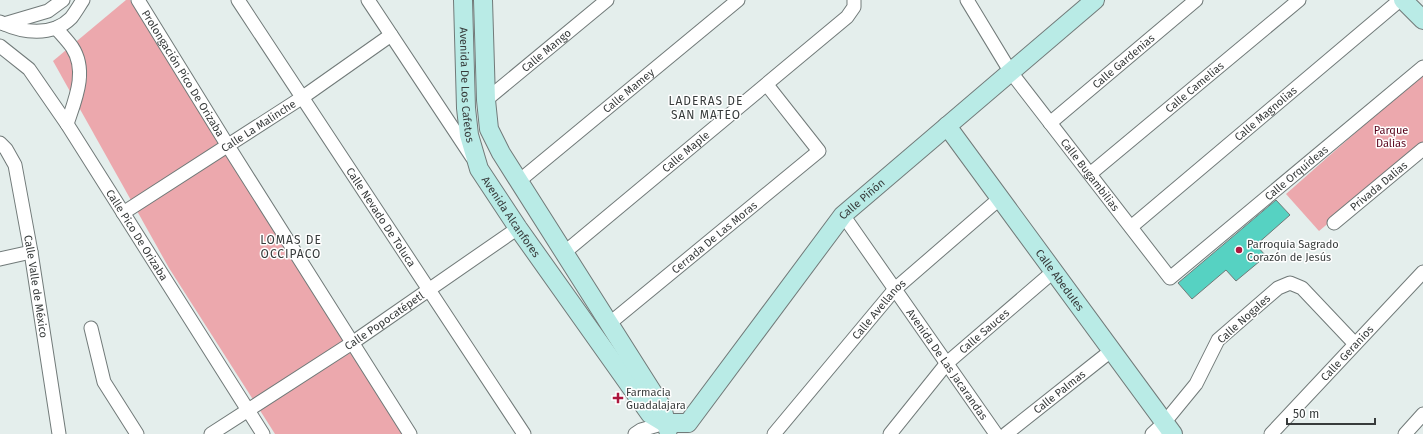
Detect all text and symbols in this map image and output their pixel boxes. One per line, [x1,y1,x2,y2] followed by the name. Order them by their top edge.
[139,8,227,139] street label: Prolongación Pico De Orizaba
[519,26,573,75] street label: Calle Mango
[457,27,477,144] street label: Avenida De Los Cafetos
[1090,31,1157,91] street label: Calle Gardenias
[1163,59,1226,115] street label: Calle Camelias
[600,65,657,115] street label: Calle Mamey
[1232,83,1299,144] street label: Calle Magnolias
[668,94,744,122] district label: LADERAS DE SAN MATEO
[218,97,298,155] street label: Calle La Malinche
[1374,124,1408,150] park label: Parque Dalias
[659,128,712,175] street label: Calle Maple
[1058,136,1122,214] street label: Calle Bugambilias
[1262,143,1330,203] street label: Calle Orquídeas
[1347,158,1410,213] street label: Privada Dalias
[344,165,418,269] street label: Calle Nevado De Toluca
[479,174,543,260] street label: Avenida Alcanfores
[836,176,887,222] street label: Calle Piñón
[103,187,171,283] street label: Calle Pico De Orizaba
[669,198,760,276] street label: Cerrada De Las Moras
[260,233,322,261] district label: LOMAS DE OCCIPACO
[21,234,51,339] street label: Calle Valle de México
[1247,238,1339,264] place label: Parroquia Sagrado Corazón de Jesús
[1234,245,1244,255] marker: Parroquia Sagrado Corazón de Jesús
[1033,247,1087,313] street label: Calle Abedules
[849,276,908,342] street label: Calle Avellanos
[342,289,426,353] street label: Calle Popocatépetl
[1215,292,1273,346] street label: Calle Nogales
[904,306,990,422] street label: Avenida De Las Jacarandas
[956,306,1012,356] street label: Calle Sauces
[1318,323,1376,383] street label: Calle Geranios
[1031,367,1088,416] street label: Calle Palmas
[626,386,686,412] place label: Farmacia Guadalajara
[613,393,623,403] marker: Farmacia Guadalajara
[1287,400,1375,426] scale bar
[1293,407,1319,421] text: 50 m

